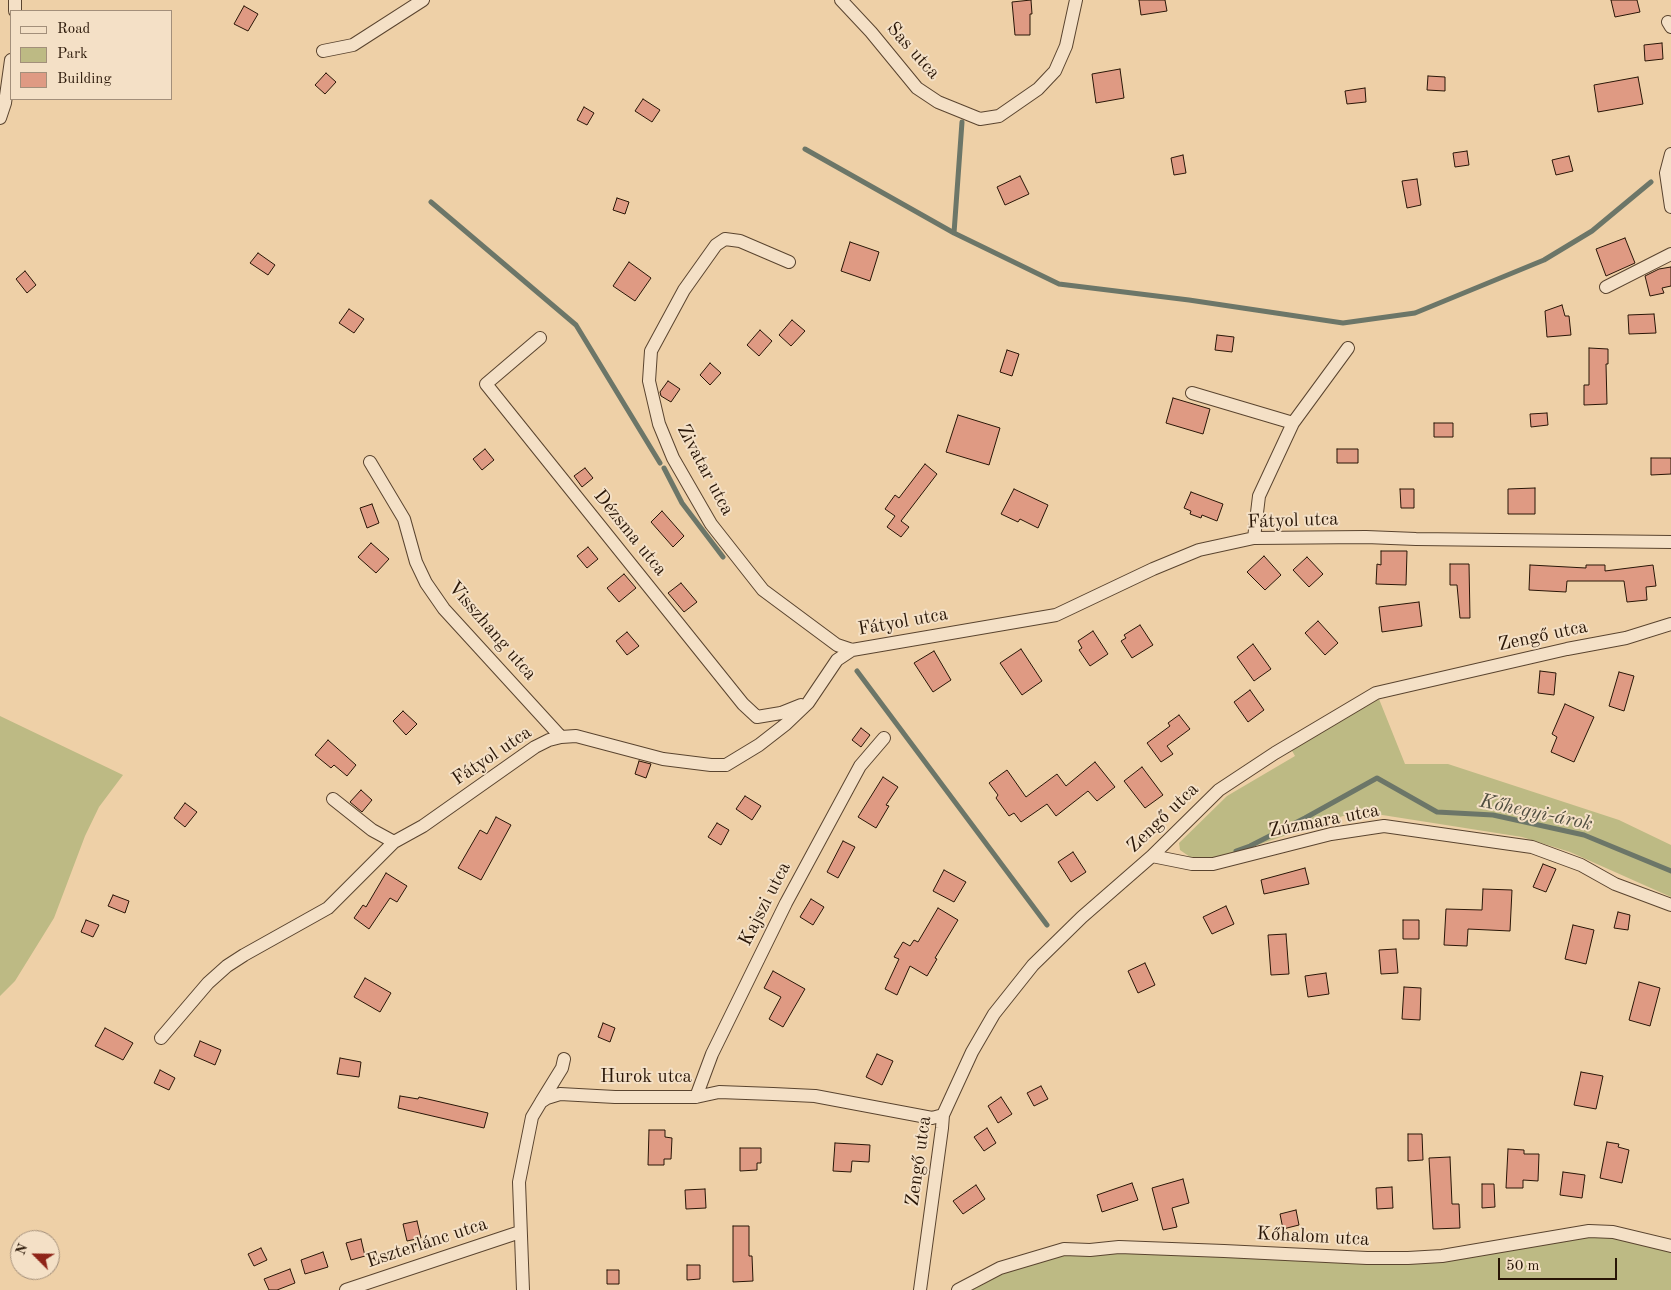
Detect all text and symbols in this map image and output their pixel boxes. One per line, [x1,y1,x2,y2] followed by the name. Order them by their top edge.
[10,10,172,100] legend
[881,18,945,84] street label: Sas utca
[57,22,90,37] text: Road
[57,47,88,62] text: Park
[57,72,112,87] text: Building
[671,421,739,519] street label: Zivatar utca
[588,485,672,581] street label: Dézsma utca
[1247,508,1339,534] street label: Fátyol utca
[443,577,541,685] street label: Visszhang utca
[856,603,950,641] street label: Fátyol utca
[1496,615,1590,657] street label: Zengő utca
[448,721,536,791] street label: Fátyol utca
[1122,778,1204,858] street label: Zengő utca
[1477,789,1595,837] water label: Kőhegyi-árok
[1267,799,1381,843] street label: Zúzmara utca
[734,858,796,950] street label: Kajszi utca
[600,1066,692,1088] street label: Hurok utca
[901,1114,937,1208] street label: Zengő utca
[364,1213,490,1273] street label: Eszterlánc utca
[1256,1223,1370,1251] street label: Kőhalom utca
[10,1230,60,1280] north arrow
[14,1242,31,1257] text: N
[1501,1248,1620,1280] scale bar
[1506,1259,1540,1274] text: 50 m

